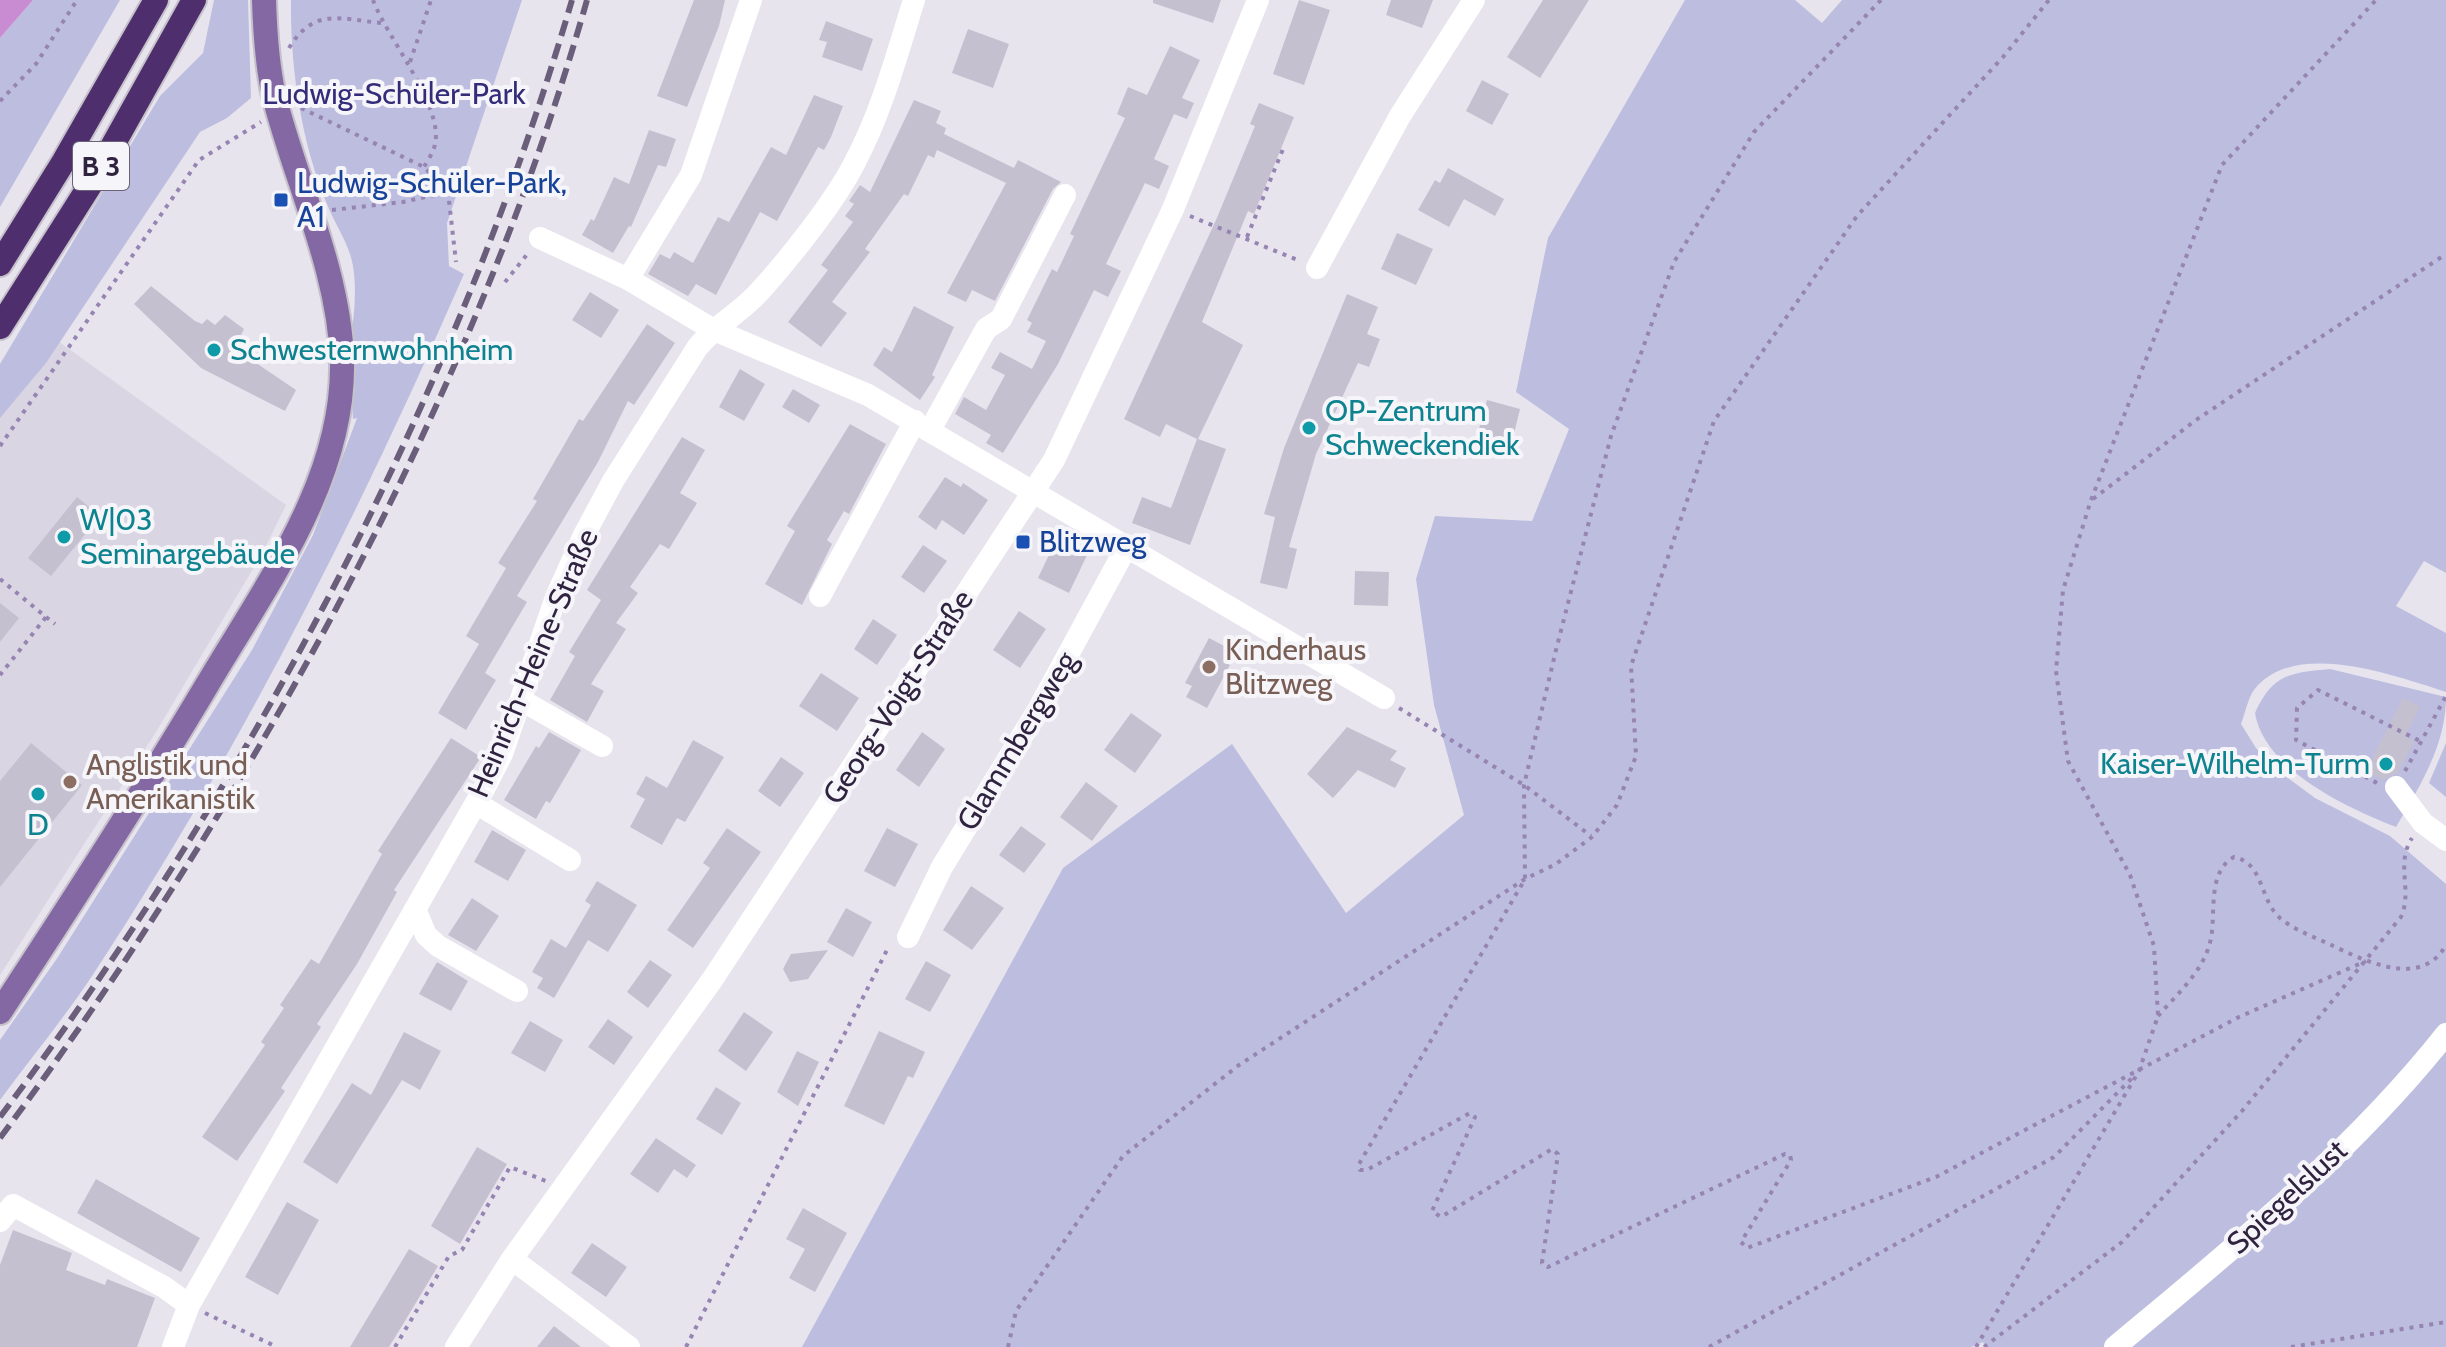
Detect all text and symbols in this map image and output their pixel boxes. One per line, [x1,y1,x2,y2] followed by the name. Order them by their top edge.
[262,75,526,112] park label: Ludwig-Schüler-Park
[73,142,129,190] road number: B 3
[297,164,567,235] place label: Ludwig-Schüler-Park, A1
[272,191,290,209] marker: Ludwig-Schüler-Park, A1
[230,331,513,368] place label: Schwesternwohnheim
[205,341,223,359] marker: Schwesternwohnheim
[1325,392,1520,463] place label: OP-Zentrum Schweckendiek
[1300,419,1318,437] marker: OP-Zentrum Schweckendiek
[80,501,295,572] place label: W|03 Seminargebäude
[459,523,606,803] street label: Heinrich-Heine-Straße
[1039,523,1147,560] place label: Blitzweg
[55,528,73,546] marker: W|03 Seminargebäude
[1014,533,1032,551] marker: Blitzweg
[814,582,981,811] street label: Georg-Voigt-Straße
[1225,631,1366,702] place label: Kinderhaus Blitzweg
[949,644,1085,837] street label: Glammbergweg
[1200,658,1218,676] marker: Kinderhaus Blitzweg
[2100,745,2370,782] place label: Kaiser-Wilhelm-Turm
[86,746,256,817] place label: Anglistik und Amerikanistik
[2377,755,2395,773] marker: Kaiser-Wilhelm-Turm
[61,773,79,791] marker: Anglistik und Amerikanistik
[29,785,47,803] marker: D
[27,806,49,843] place label: D
[2219,1132,2354,1262] street label: Spiegelslust

